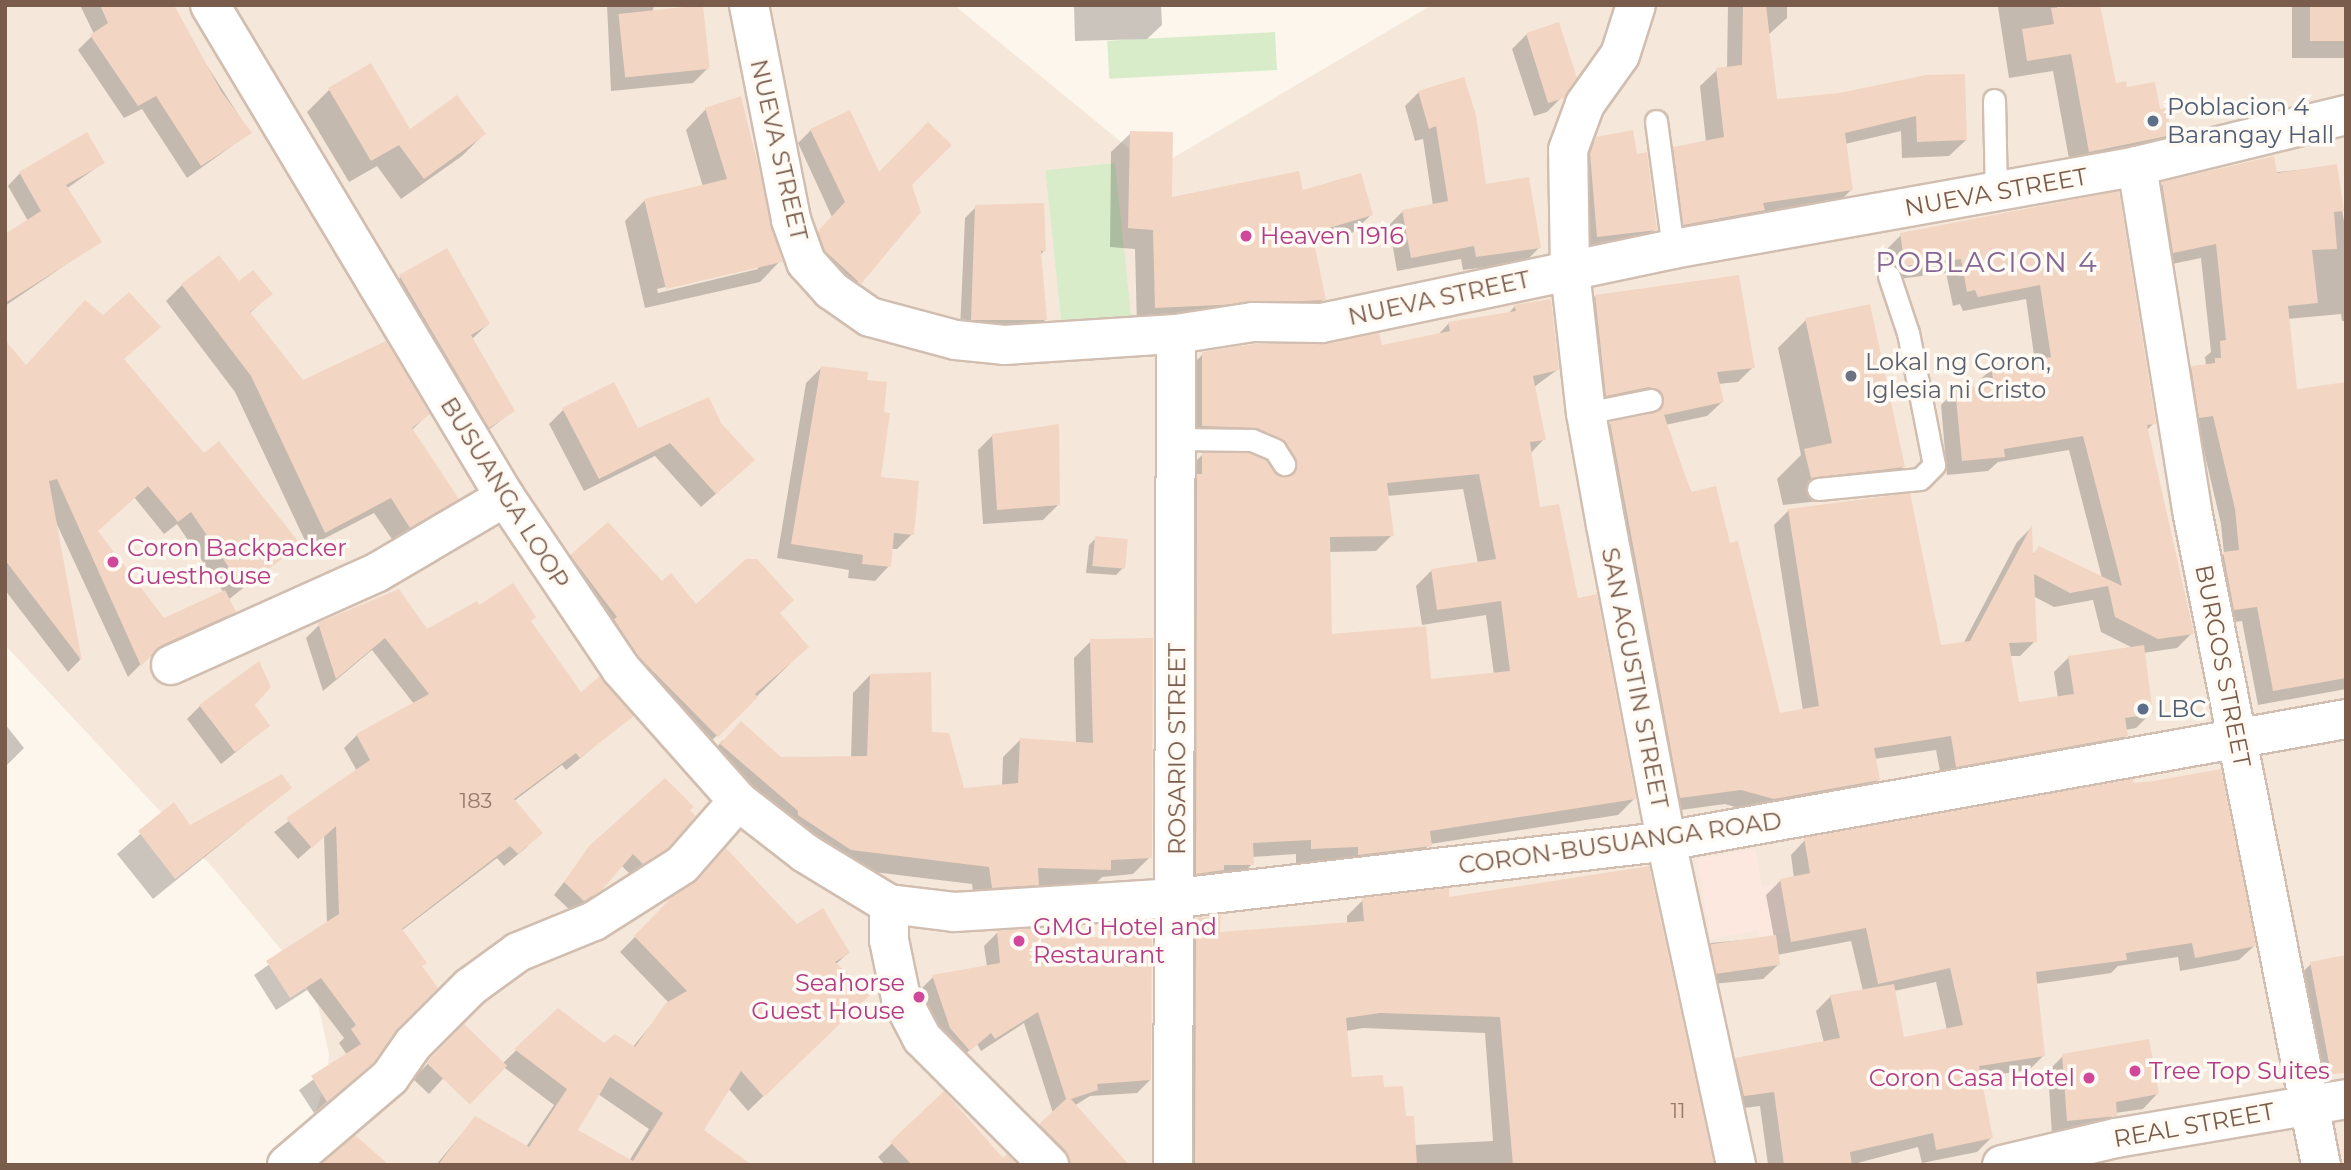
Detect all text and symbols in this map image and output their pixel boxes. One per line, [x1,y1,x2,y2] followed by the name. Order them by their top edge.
[744,57,814,243] street label: NUEVA STREET
[2167,93,2334,149] place label: Poblacion 4 Barangay Hall
[2145,113,2161,129] marker: Poblacion 4 Barangay Hall
[1902,162,2090,222] street label: NUEVA STREET
[1260,222,1404,250] place label: Heaven 1916
[1238,228,1254,244] marker: Heaven 1916
[1877,245,2097,279] district label: POBLACION 4
[1345,265,1533,331] street label: NUEVA STREET
[1865,348,2051,404] place label: Lokal ng Coron, Iglesia ni Cristo
[1843,368,1859,384] marker: Lokal ng Coron, Iglesia ni Cristo
[434,392,576,594] street label: BUSUANGA LOOP
[127,534,347,590] place label: Coron Backpacker Guesthouse
[1596,545,1674,811] street label: SAN AGUSTIN STREET
[105,554,121,570] marker: Coron Backpacker Guesthouse
[2189,562,2257,770] street label: BURGOS STREET
[1163,643,1191,855] street label: ROSARIO STREET
[2157,695,2206,723] place label: LBC
[2135,701,2151,717] marker: LBC
[460,788,492,814] house number: 183
[1457,806,1783,880] street label: CORON-BUSUANGA ROAD
[1033,913,1217,969] place label: GMG Hotel and Restaurant
[1011,933,1027,949] marker: GMG Hotel and Restaurant
[751,969,905,1025] place label: Seahorse Guest House
[911,989,927,1005] marker: Seahorse Guest House
[2149,1057,2330,1085] place label: Tree Top Suites
[2127,1063,2143,1079] marker: Tree Top Suites
[1869,1064,2075,1092] place label: Coron Casa Hotel
[2081,1070,2097,1086] marker: Coron Casa Hotel
[2111,1097,2277,1153] street label: REAL STREET
[1670,1098,1686,1124] house number: 11

